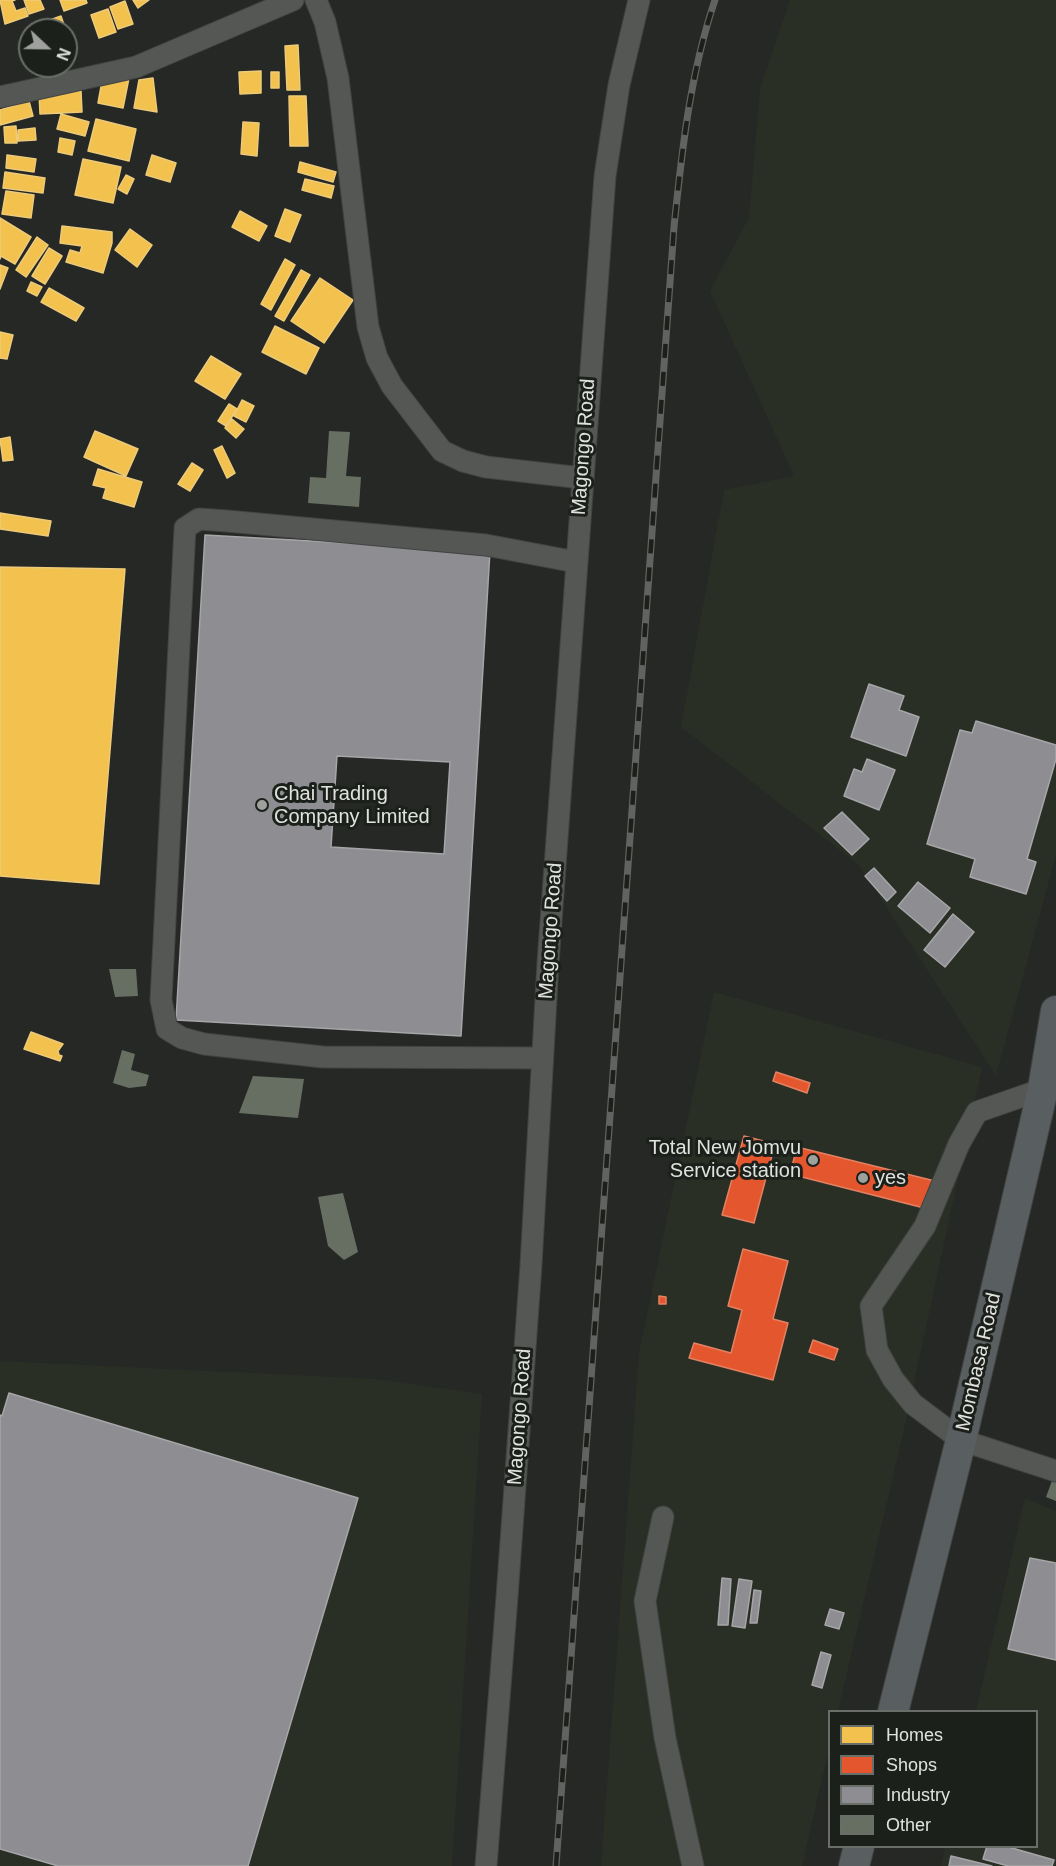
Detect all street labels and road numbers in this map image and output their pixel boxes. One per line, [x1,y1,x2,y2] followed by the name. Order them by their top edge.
[567,378,601,516] street label: Magongo Road
[534,862,568,1000] street label: Magongo Road
[951,1291,1007,1433] street label: Mombasa Road
[503,1348,537,1486] street label: Magongo Road

